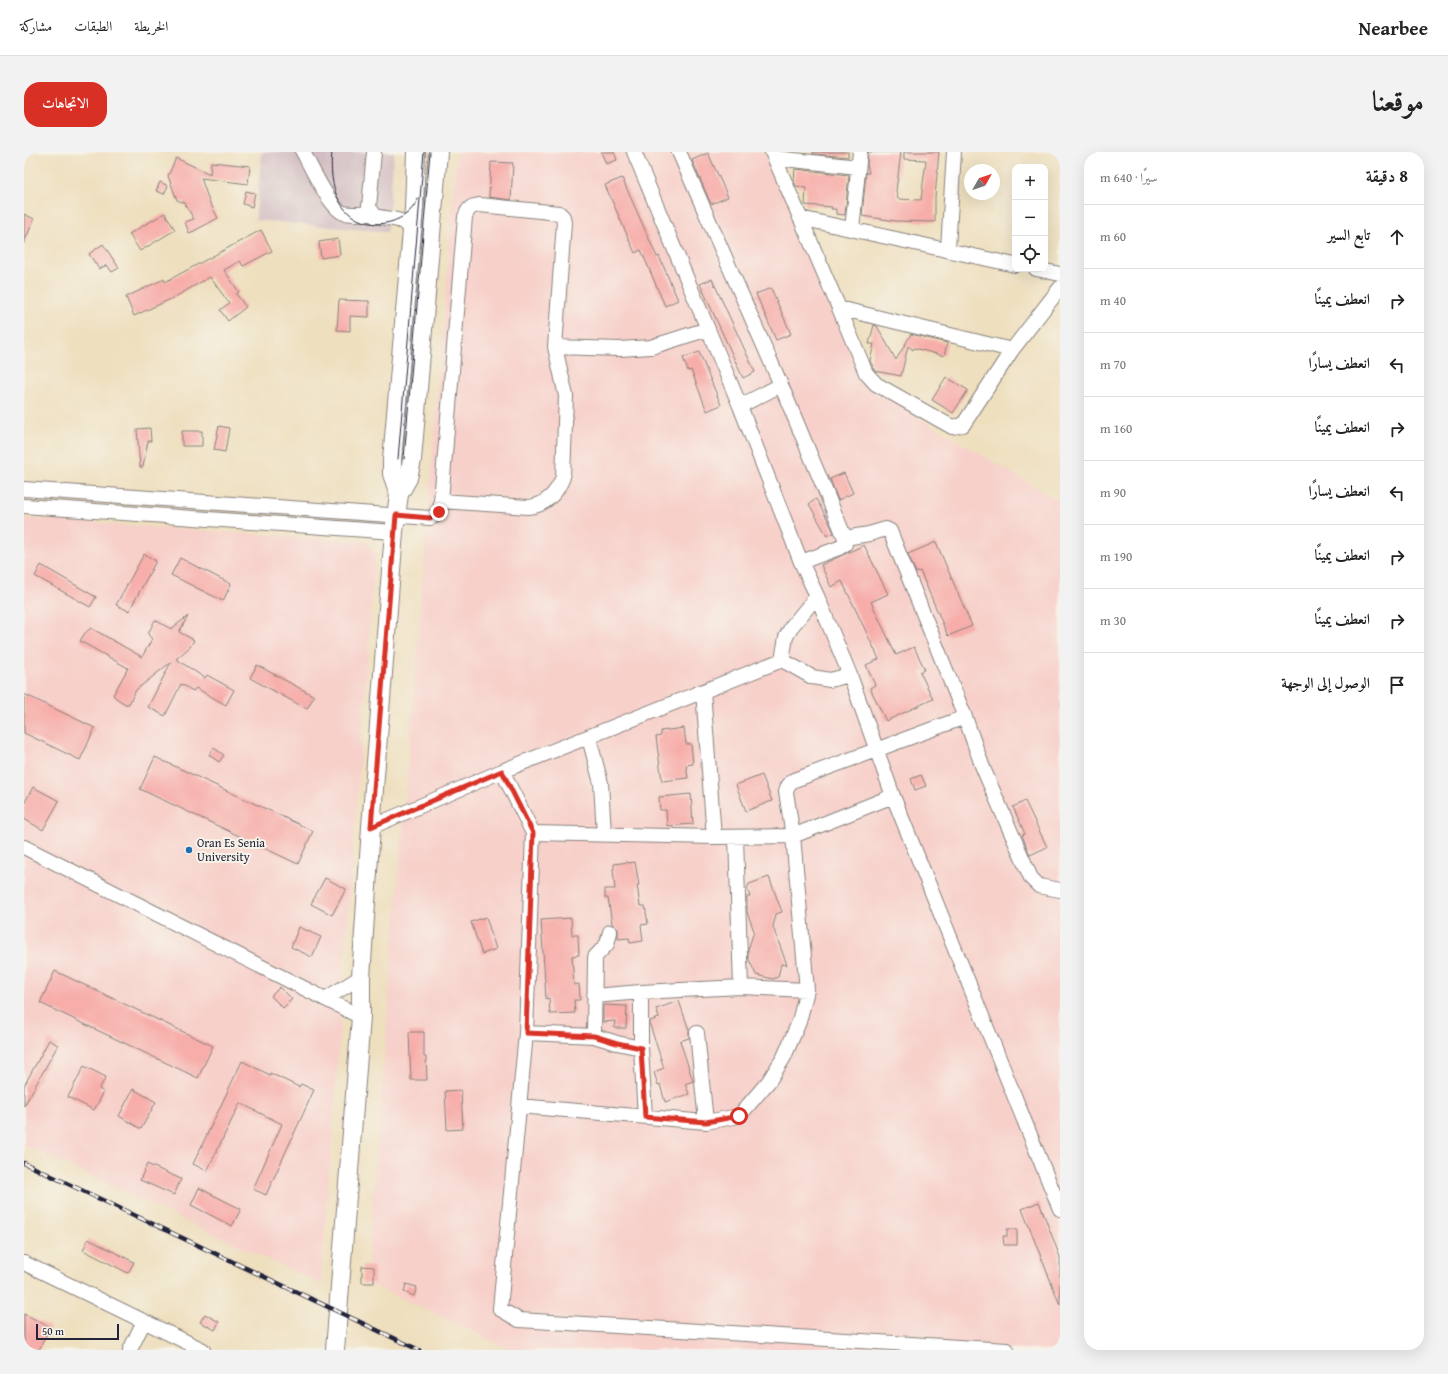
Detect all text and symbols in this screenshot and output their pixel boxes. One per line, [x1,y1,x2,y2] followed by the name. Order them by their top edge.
[1358,14,1428,42] text: Nearbee
[20,16,52,36] text: مشاركة
[74,16,112,36] text: الطبقات
[134,16,168,36] text: الخريطة
[1372,80,1424,121] text: موقعنا
[24,82,107,127] button: الاتجاهات
[1366,163,1408,188] text: 8 دقيقة
[964,164,1000,200] north arrow
[1012,164,1048,272] map controls
[1012,164,1048,200] button: +
[1100,168,1158,187] text: سيرًا · 640 m
[1012,200,1048,236] button: −
[1328,224,1370,245] text: تابع السير
[1386,226,1408,248] icon: ahead
[1100,227,1126,246] text: 60 m
[1012,236,1048,272] button: locate
[1314,288,1370,309] text: انعطف يمينًا
[1386,290,1408,312] icon: right
[1100,291,1126,310] text: 40 m
[1308,352,1370,373] text: انعطف يسارًا
[1386,354,1408,376] icon: left
[1100,355,1126,374] text: 70 m
[1314,416,1370,437] text: انعطف يمينًا
[1386,418,1408,440] icon: right
[1100,419,1132,438] text: 160 m
[1308,480,1370,501] text: انعطف يسارًا
[1386,482,1408,504] icon: left
[1100,483,1126,502] text: 90 m
[430,503,448,521] route end
[1314,544,1370,565] text: انعطف يمينًا
[1386,546,1408,568] icon: right
[1100,547,1132,566] text: 190 m
[1314,608,1370,629] text: انعطف يمينًا
[1386,610,1408,632] icon: right
[1100,611,1126,630] text: 30 m
[1281,672,1370,693] text: الوصول إلى الوجهة
[1386,674,1408,696] icon: arrive
[197,834,265,865] place label: Oran Es Senia University
[184,845,194,855] marker: Oran Es Senia University
[730,1107,748,1125] route start
[36,1322,119,1341] scale bar
[42,1323,64,1339] text: 50 m

